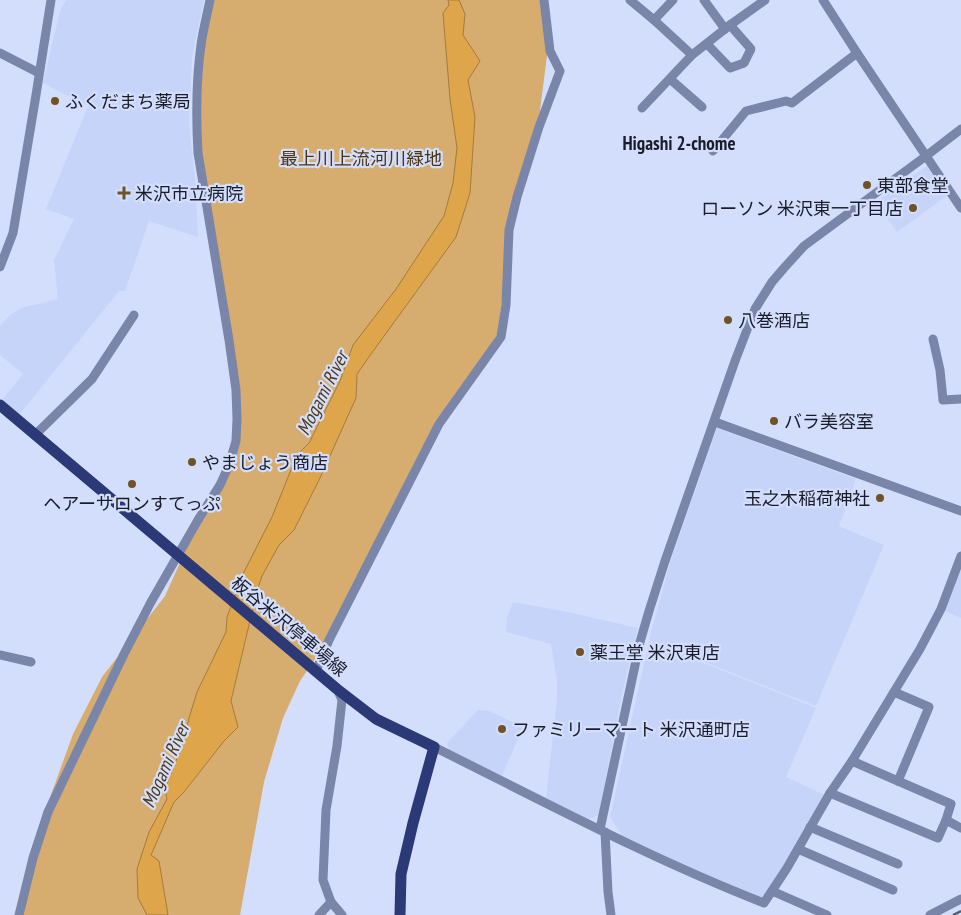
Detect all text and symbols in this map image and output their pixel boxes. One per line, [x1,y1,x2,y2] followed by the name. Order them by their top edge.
[65,90,191,113] place label: ふくだまち薬局
[49,95,61,107] marker: ふくだまち薬局
[622,131,736,155] district label: Higashi 2-chome
[280,147,442,170] park label: 最上川上流河川緑地
[877,174,949,197] place label: 東部食堂
[861,179,873,191] marker: 東部食堂
[135,182,243,205] place label: 米沢市立病院
[117,186,131,200] marker: 米沢市立病院
[701,197,903,220] place label: ローソン 米沢東一丁目店
[907,202,919,214] marker: ローソン 米沢東一丁目店
[738,309,810,332] place label: 八巻酒店
[722,314,734,326] marker: 八巻酒店
[291,345,354,439] water label: Mogami River
[784,410,874,433] place label: バラ美容室
[768,415,780,427] marker: バラ美容室
[202,451,328,474] place label: やまじょう商店
[186,456,198,468] marker: やまじょう商店
[126,478,138,490] marker: ヘアーサロンすてっぷ
[744,487,870,510] place label: 玉之木稲荷神社
[43,492,221,515] place label: ヘアーサロンすてっぷ
[874,492,886,504] marker: 玉之木稲荷神社
[226,571,352,681] street label: 板谷米沢停車場線
[590,641,720,664] place label: 薬王堂 米沢東店
[574,646,586,658] marker: 薬王堂 米沢東店
[136,716,195,811] water label: Mogami River
[512,718,750,741] place label: ファミリーマート 米沢通町店
[496,723,508,735] marker: ファミリーマート 米沢通町店

